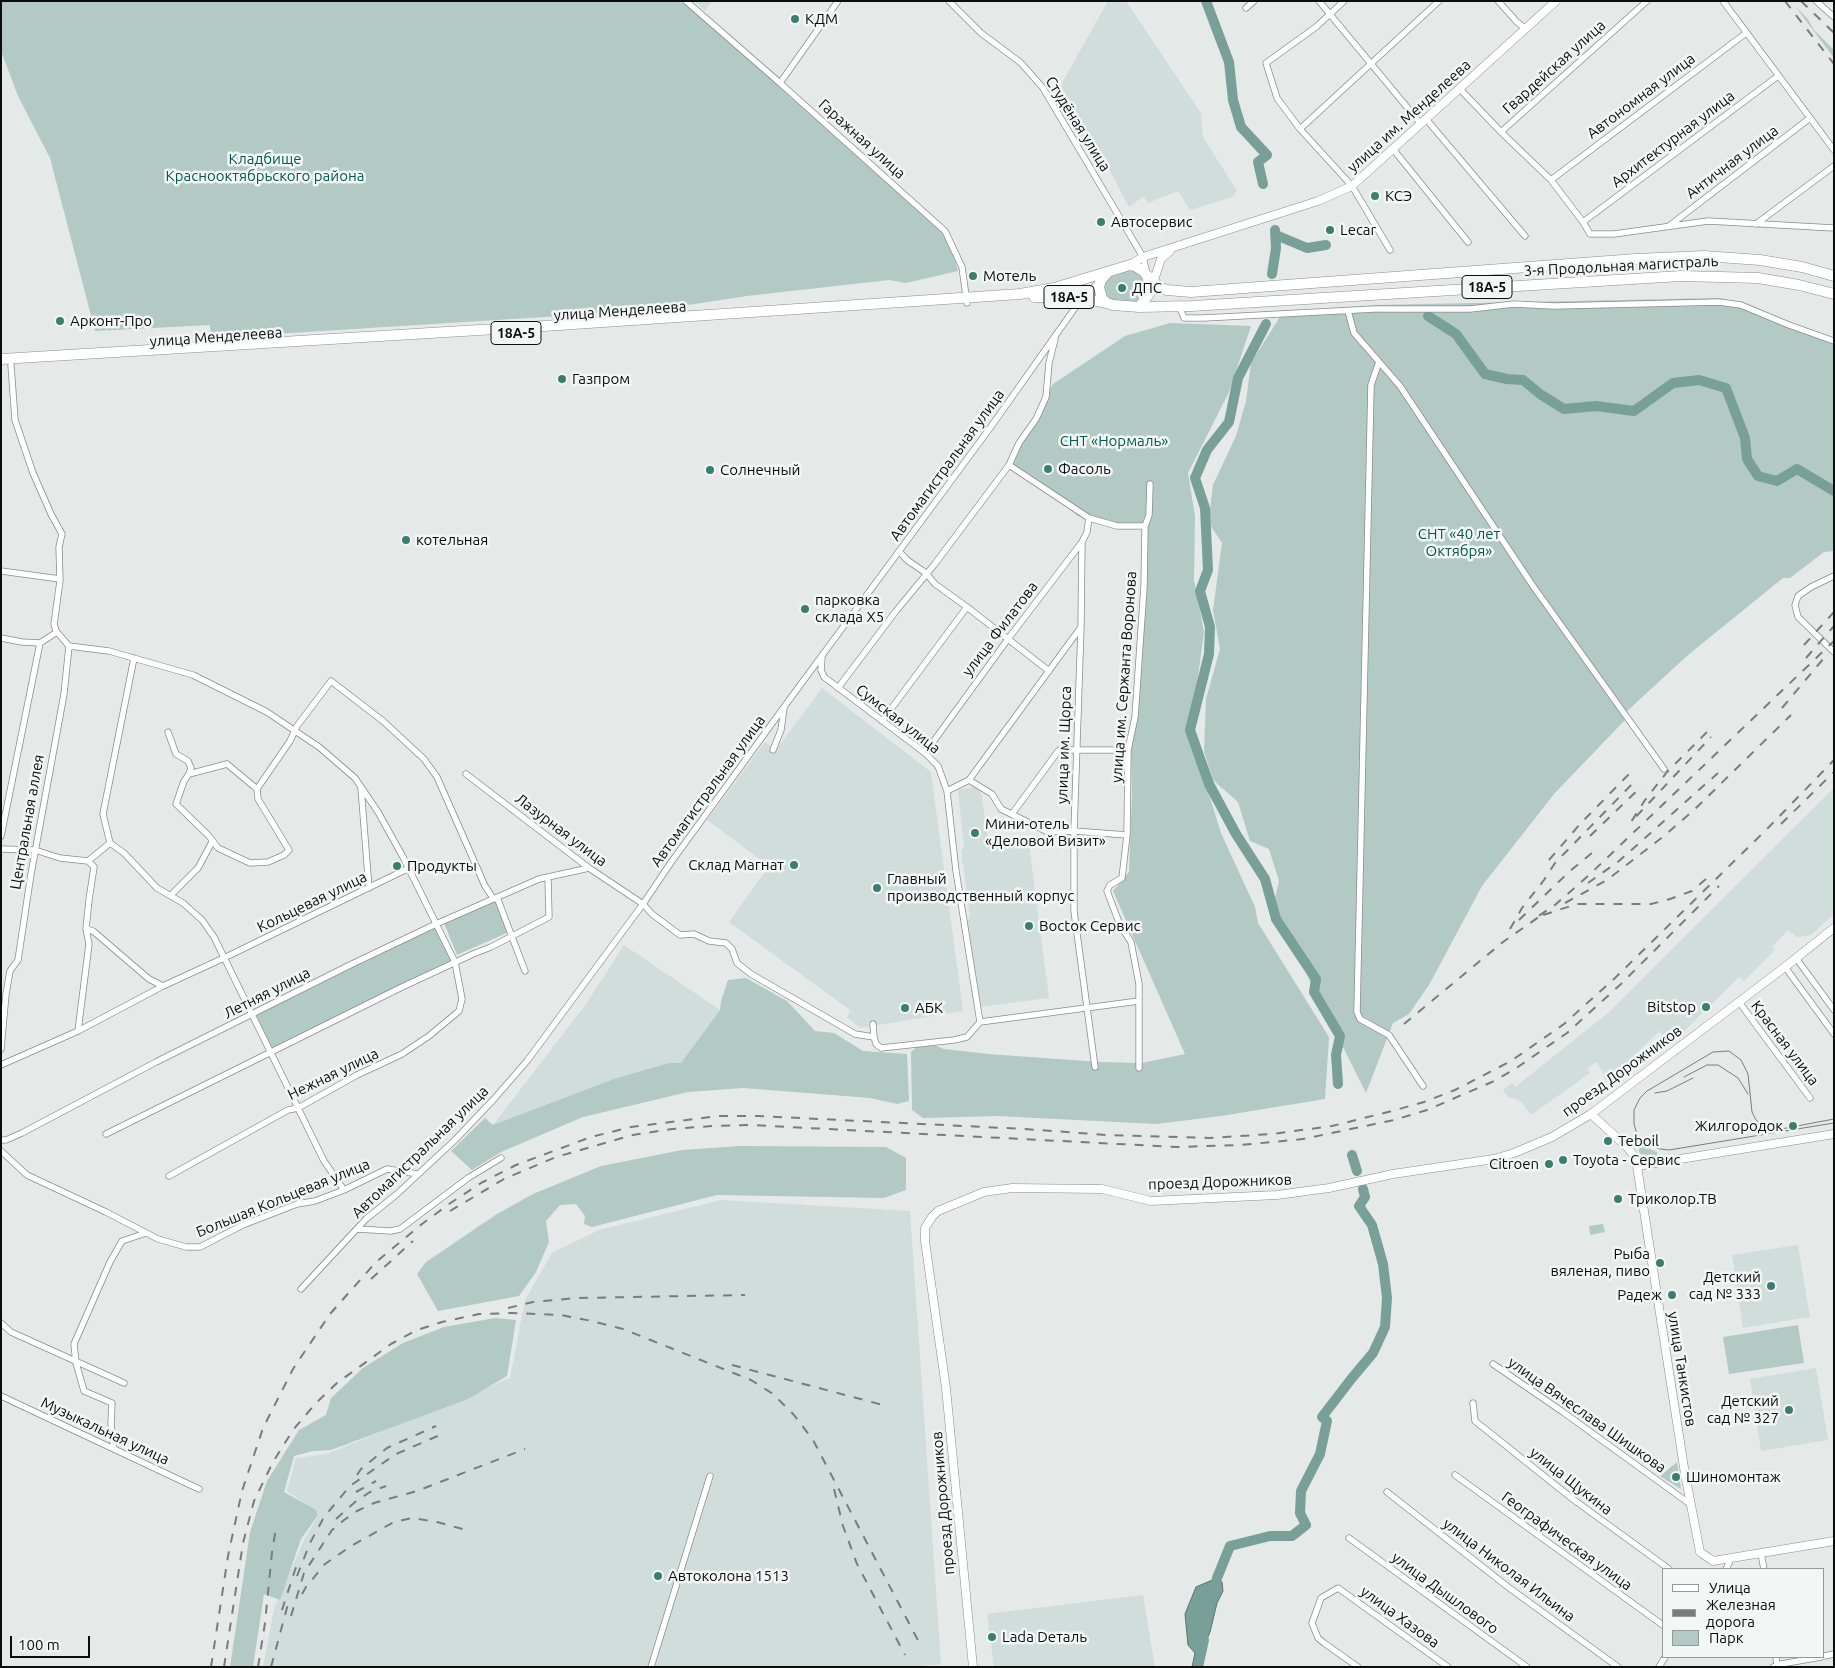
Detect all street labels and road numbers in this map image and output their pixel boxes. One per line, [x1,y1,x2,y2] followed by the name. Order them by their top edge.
[1499,16,1609,118] street label: Гвардейская улица
[1583,49,1699,143] street label: Автономная улица
[1344,56,1474,176] street label: улица им. Менделеева
[1041,73,1115,175] street label: Студёная улица
[1608,87,1738,191] street label: Архитектурная улица
[815,95,909,183] street label: Гаражная улица
[1682,121,1782,203] street label: Античная улица
[1523,252,1719,280] street label: 3-я Продольная магистраль
[1462,276,1512,298] road number: 18А-5
[1044,286,1094,308] road number: 18А-5
[553,297,687,325] street label: улица Менделеева
[491,322,541,344] road number: 18А-5
[149,323,283,351] street label: улица Менделеева
[886,386,1008,544] street label: Автомагистральная улица
[1108,571,1140,783] street label: улица им. Сержанта Воронова
[958,578,1042,680] street label: улица Филатова
[852,680,944,758] street label: Сумская улица
[1053,686,1075,804] street label: улица им. Щорса
[647,712,769,870] street label: Автомагистральная улица
[6,753,48,891] street label: Центральная аллея
[512,790,610,870] street label: Лазурная улица
[254,868,370,936] street label: Кольцевая улица
[221,963,313,1023] street label: Летняя улица
[1747,997,1823,1089] street label: Красная улица
[1559,1021,1685,1121] street label: проезд Дорожников
[285,1044,381,1104] street label: Нежная улица
[348,1082,492,1222] street label: Автомагистральная улица
[194,1155,372,1241] street label: Большая Кольцевая улица
[1148,1170,1292,1194] street label: проезд Дорожников
[1664,1310,1700,1428] street label: улица Танкистов
[1504,1353,1670,1477] street label: улица Вячеслава Шишкова
[38,1393,172,1469] street label: Музыкальная улица
[928,1431,958,1575] street label: проезд Дорожников
[1526,1443,1616,1519] street label: улица Щукина
[1498,1488,1636,1594] street label: Географическая улица
[1439,1514,1579,1626] street label: улица Николая Ильина
[1388,1548,1502,1638] street label: улица Дышлового
[1357,1582,1443,1652] street label: улица Хазова

